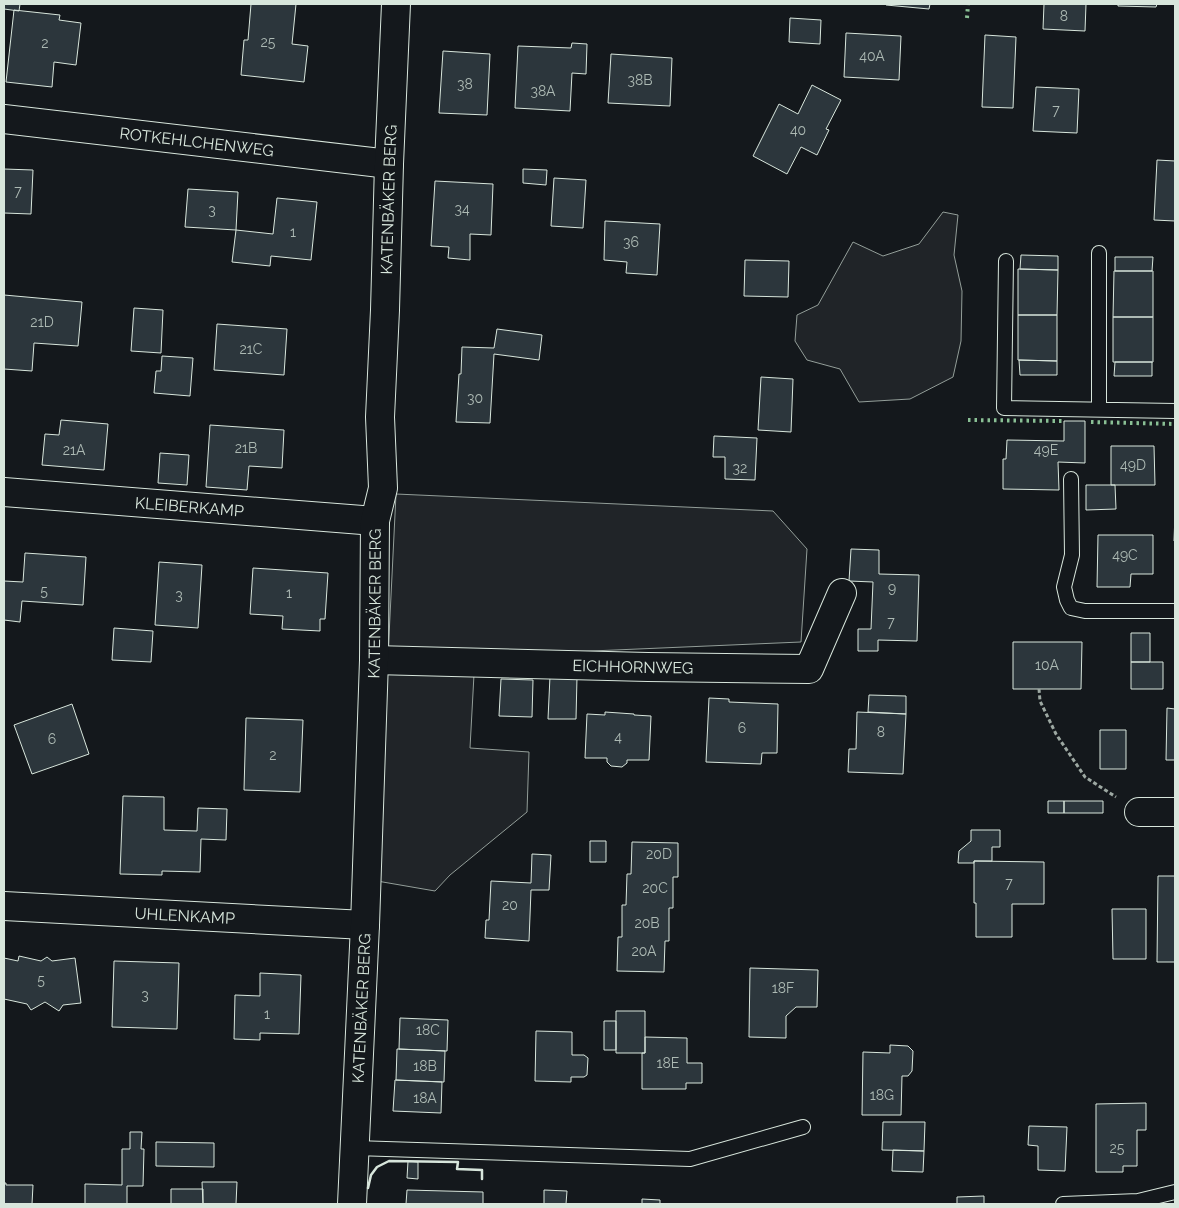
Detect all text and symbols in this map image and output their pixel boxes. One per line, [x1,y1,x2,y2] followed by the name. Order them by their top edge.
[1060,8,1068,24] house number: 8
[261,34,276,50] house number: 25
[41,35,49,51] house number: 2
[859,48,885,64] house number: 40A
[627,72,653,88] house number: 38B
[457,76,473,92] house number: 38
[530,83,556,99] house number: 38A
[1052,102,1060,118] house number: 7
[790,122,806,138] house number: 40
[118,124,275,160] street label: ROTKEHLCHENWEG
[377,124,401,275] street label: KATENBÄKER BERG
[14,183,22,199] house number: 7
[454,201,470,217] house number: 34
[208,202,216,218] house number: 3
[290,224,296,240] house number: 1
[623,234,639,250] house number: 36
[30,314,54,330] house number: 21D
[240,341,263,357] house number: 21C
[467,390,483,406] house number: 30
[235,440,257,456] house number: 21B
[63,442,86,458] house number: 21A
[1034,442,1058,458] house number: 49E
[1120,457,1146,473] house number: 49D
[733,460,747,476] house number: 32
[134,493,245,521] street label: KLEIBERKAMP
[364,528,385,679] street label: KATENBÄKER BERG
[1112,547,1138,563] house number: 49C
[888,580,896,596] house number: 9
[40,583,48,599] house number: 5
[286,585,292,601] house number: 1
[175,587,183,603] house number: 3
[887,614,895,630] house number: 7
[572,656,693,678] street label: EICHHORNWEG
[1035,657,1059,673] house number: 10A
[738,720,746,736] house number: 6
[877,724,885,740] house number: 8
[614,729,622,745] house number: 4
[48,731,56,747] house number: 6
[269,747,277,763] house number: 2
[646,846,672,862] house number: 20D
[1005,875,1013,891] house number: 7
[642,880,668,896] house number: 20C
[502,897,518,913] house number: 20
[134,904,235,928] street label: UHLENKAMP
[634,915,660,931] house number: 20B
[349,933,375,1084] street label: KATENBÄKER BERG
[631,943,657,959] house number: 20A
[37,972,45,988] house number: 5
[772,980,794,996] house number: 18F
[141,987,149,1003] house number: 3
[264,1006,270,1022] house number: 1
[416,1022,440,1038] house number: 18C
[657,1055,679,1071] house number: 18E
[413,1058,437,1074] house number: 18B
[870,1087,894,1103] house number: 18G
[413,1090,437,1106] house number: 18A
[1110,1140,1125,1156] house number: 25

